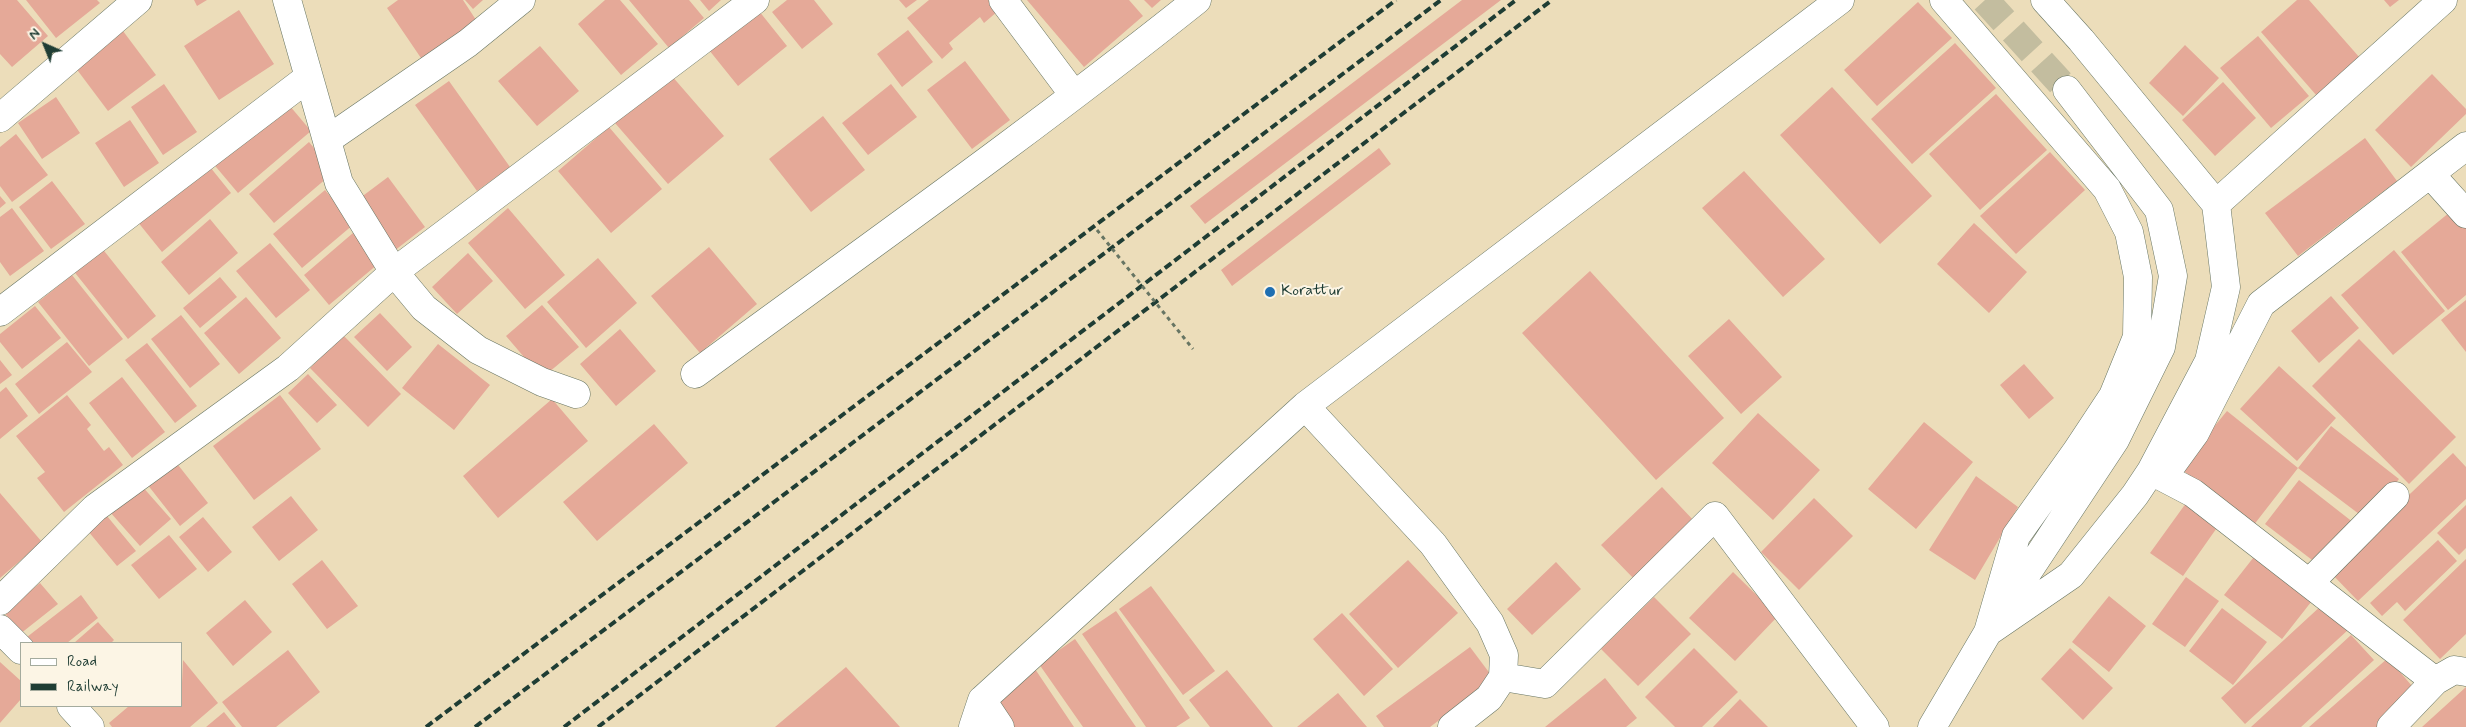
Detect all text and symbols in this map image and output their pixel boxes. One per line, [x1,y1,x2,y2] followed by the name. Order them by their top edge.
[20,20,70,70] north arrow
[25,25,44,44] text: N
[1281,282,1343,302] place label: Korattur
[1263,285,1277,299] marker: Korattur
[20,642,182,707] legend
[67,652,97,672] text: Road
[67,677,119,697] text: Railway

